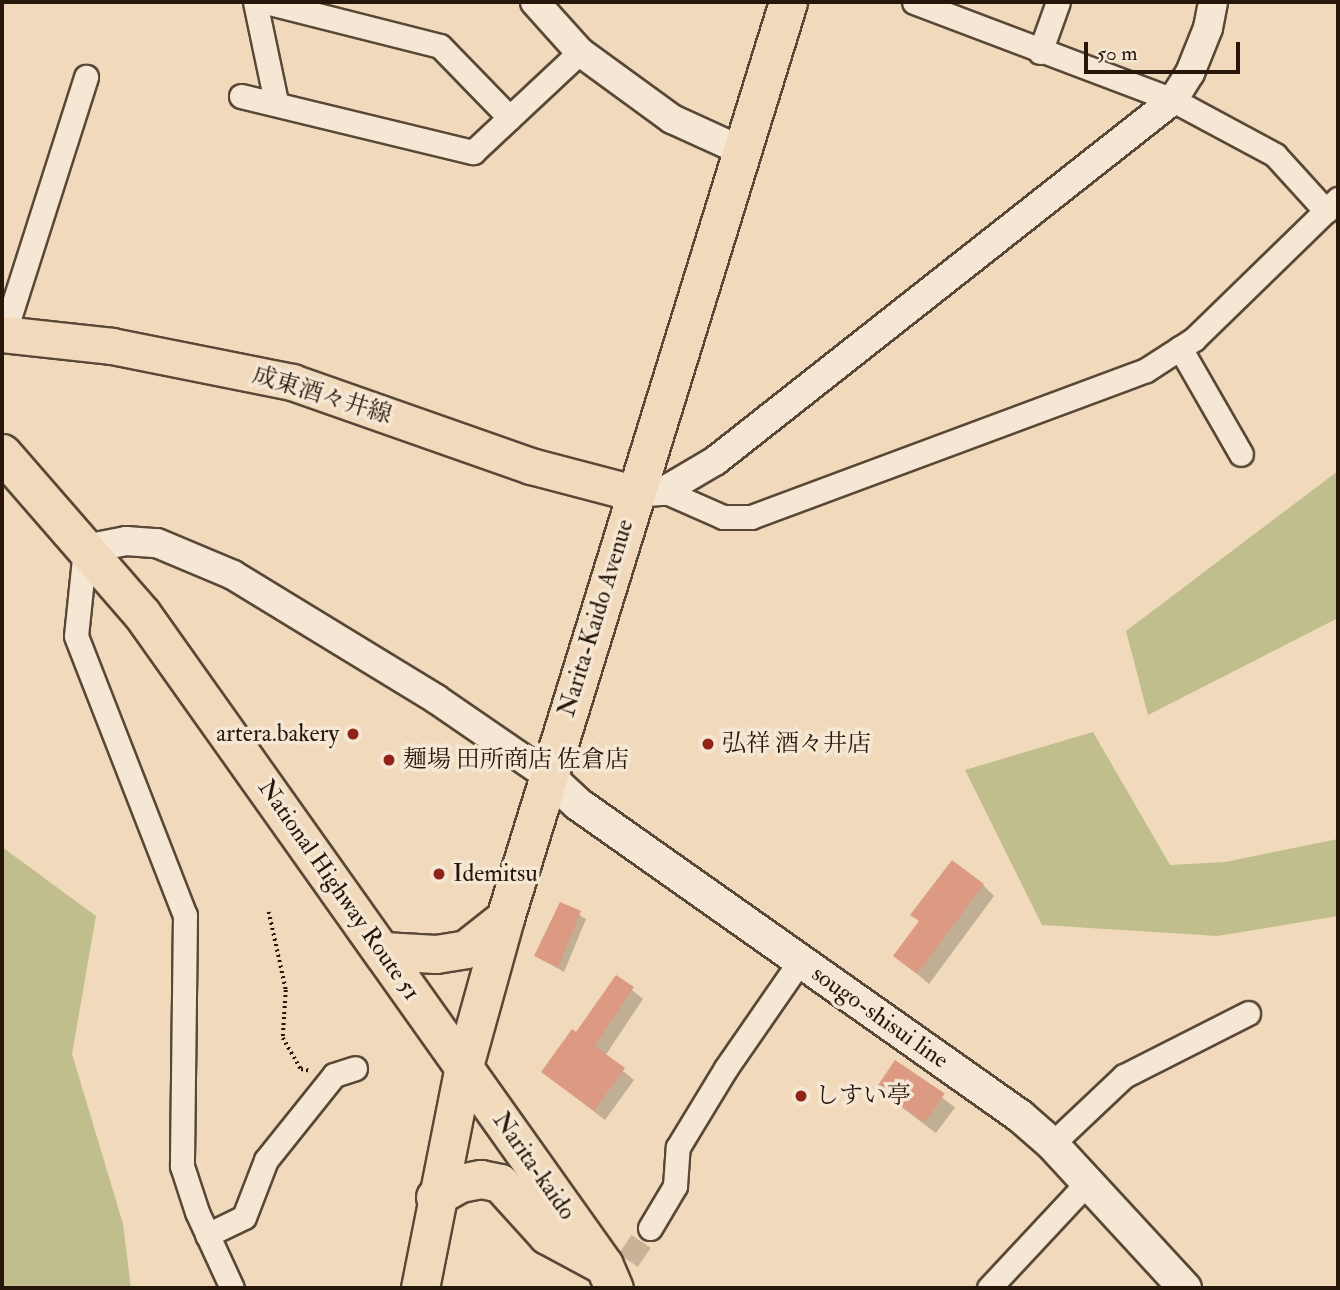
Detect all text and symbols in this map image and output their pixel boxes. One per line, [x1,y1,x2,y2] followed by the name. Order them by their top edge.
[1088,28,1244,72] scale bar
[1097,40,1138,67] text: 50 m
[249,360,395,430] street label: 成東酒々井線
[552,516,640,720] street label: Narita-Kaido Avenue
[216,720,339,748] place label: artera.bakery
[345,726,361,742] marker: artera.bakery
[722,730,871,758] place label: 弘祥 酒々井店
[700,736,716,752] marker: 弘祥 酒々井店
[403,746,629,774] place label: 麺場 田所商店 佐倉店
[381,752,397,768] marker: 麺場 田所商店 佐倉店
[252,774,426,1006] street label: National Highway Route 51
[453,860,538,888] place label: Idemitsu
[431,866,447,882] marker: Idemitsu
[806,959,954,1075] street label: sougo-shisui line
[815,1082,911,1110] place label: しすい亭
[793,1088,809,1104] marker: しすい亭
[486,1107,582,1225] street label: Narita-kaido

